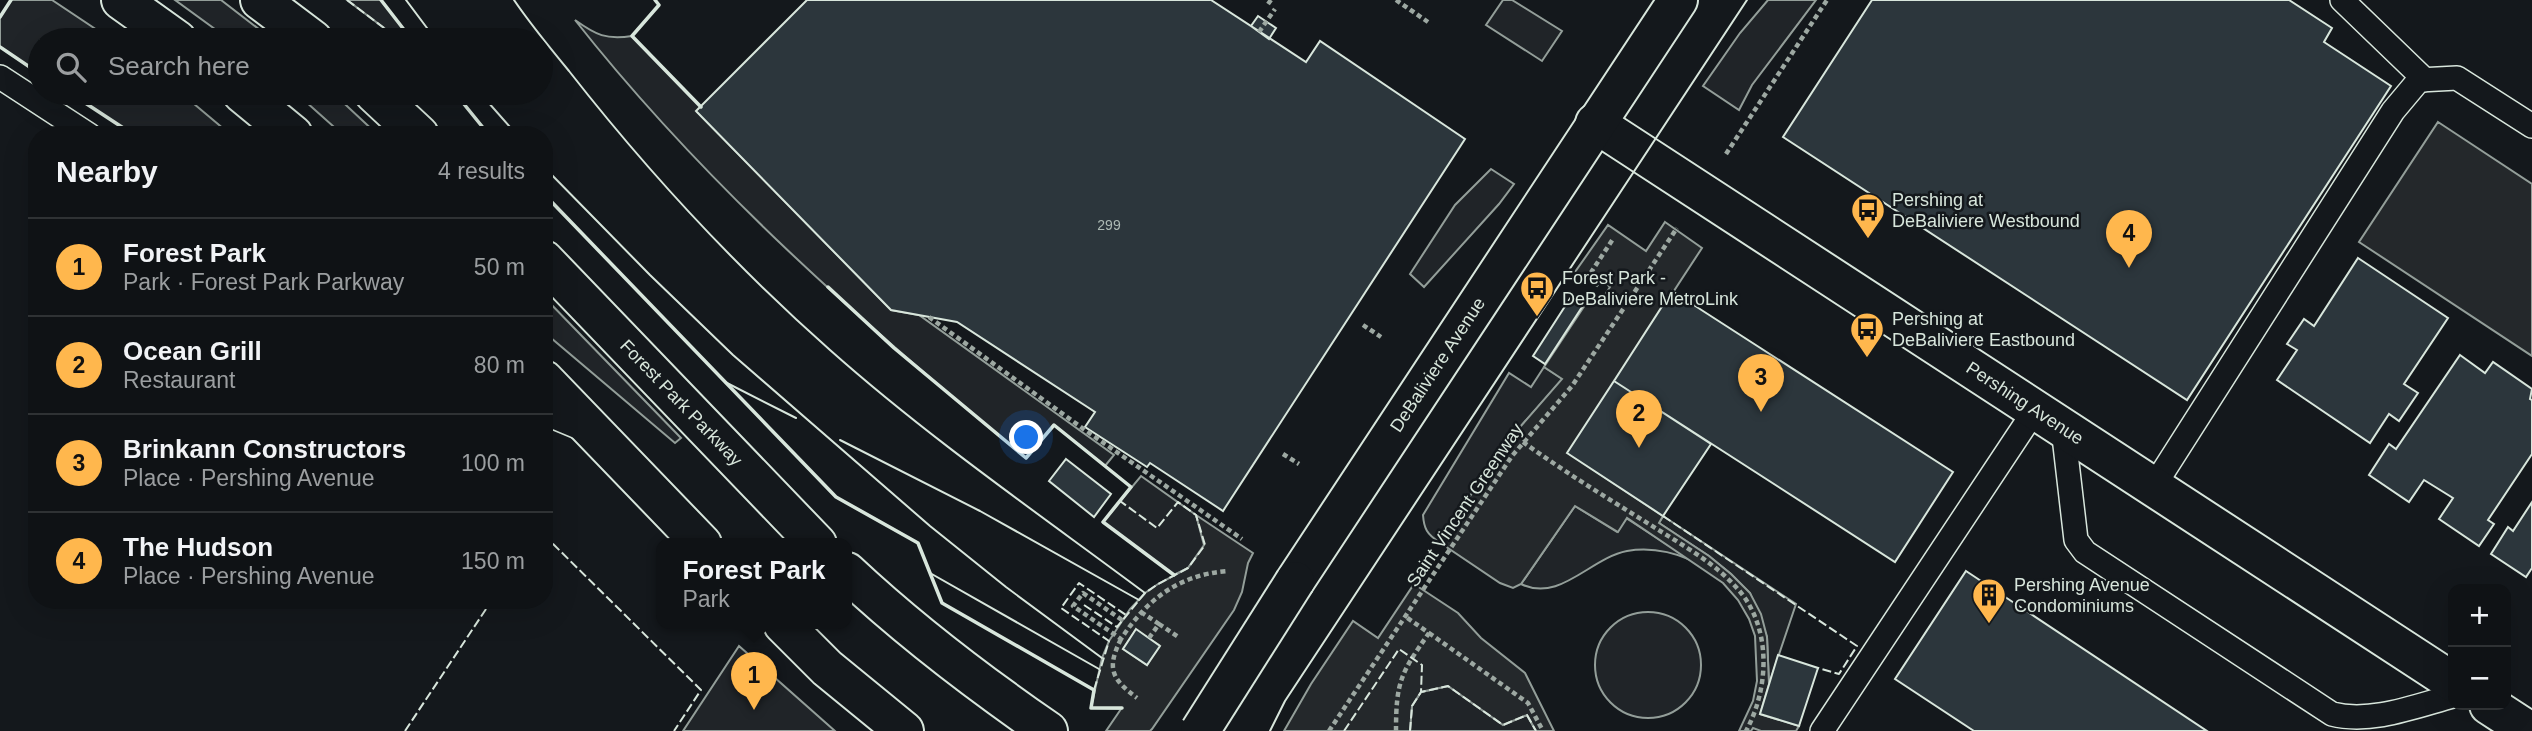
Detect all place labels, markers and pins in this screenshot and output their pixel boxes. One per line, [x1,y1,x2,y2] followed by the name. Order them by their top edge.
[1892,190,2080,231] place label: Pershing at DeBaliviere Westbound
[1849,191,1887,240] bus stop icon: Pershing at DeBaliviere Westbound
[2106,210,2152,268] pin: 4
[1562,268,1739,309] place label: Forest Park - DeBaliviere MetroLink
[1518,269,1556,318] bus stop icon: Forest Park - DeBaliviere MetroLink
[1892,309,2075,350] place label: Pershing at DeBaliviere Eastbound
[1848,310,1886,359] bus stop icon: Pershing at DeBaliviere Eastbound
[1738,354,1784,412] pin: 3
[1616,390,1662,448] pin: 2
[2014,575,2150,616] place label: Pershing Avenue Condominiums
[1970,576,2008,625] building icon: Pershing Avenue Condominiums
[731,652,777,710] pin: 1

